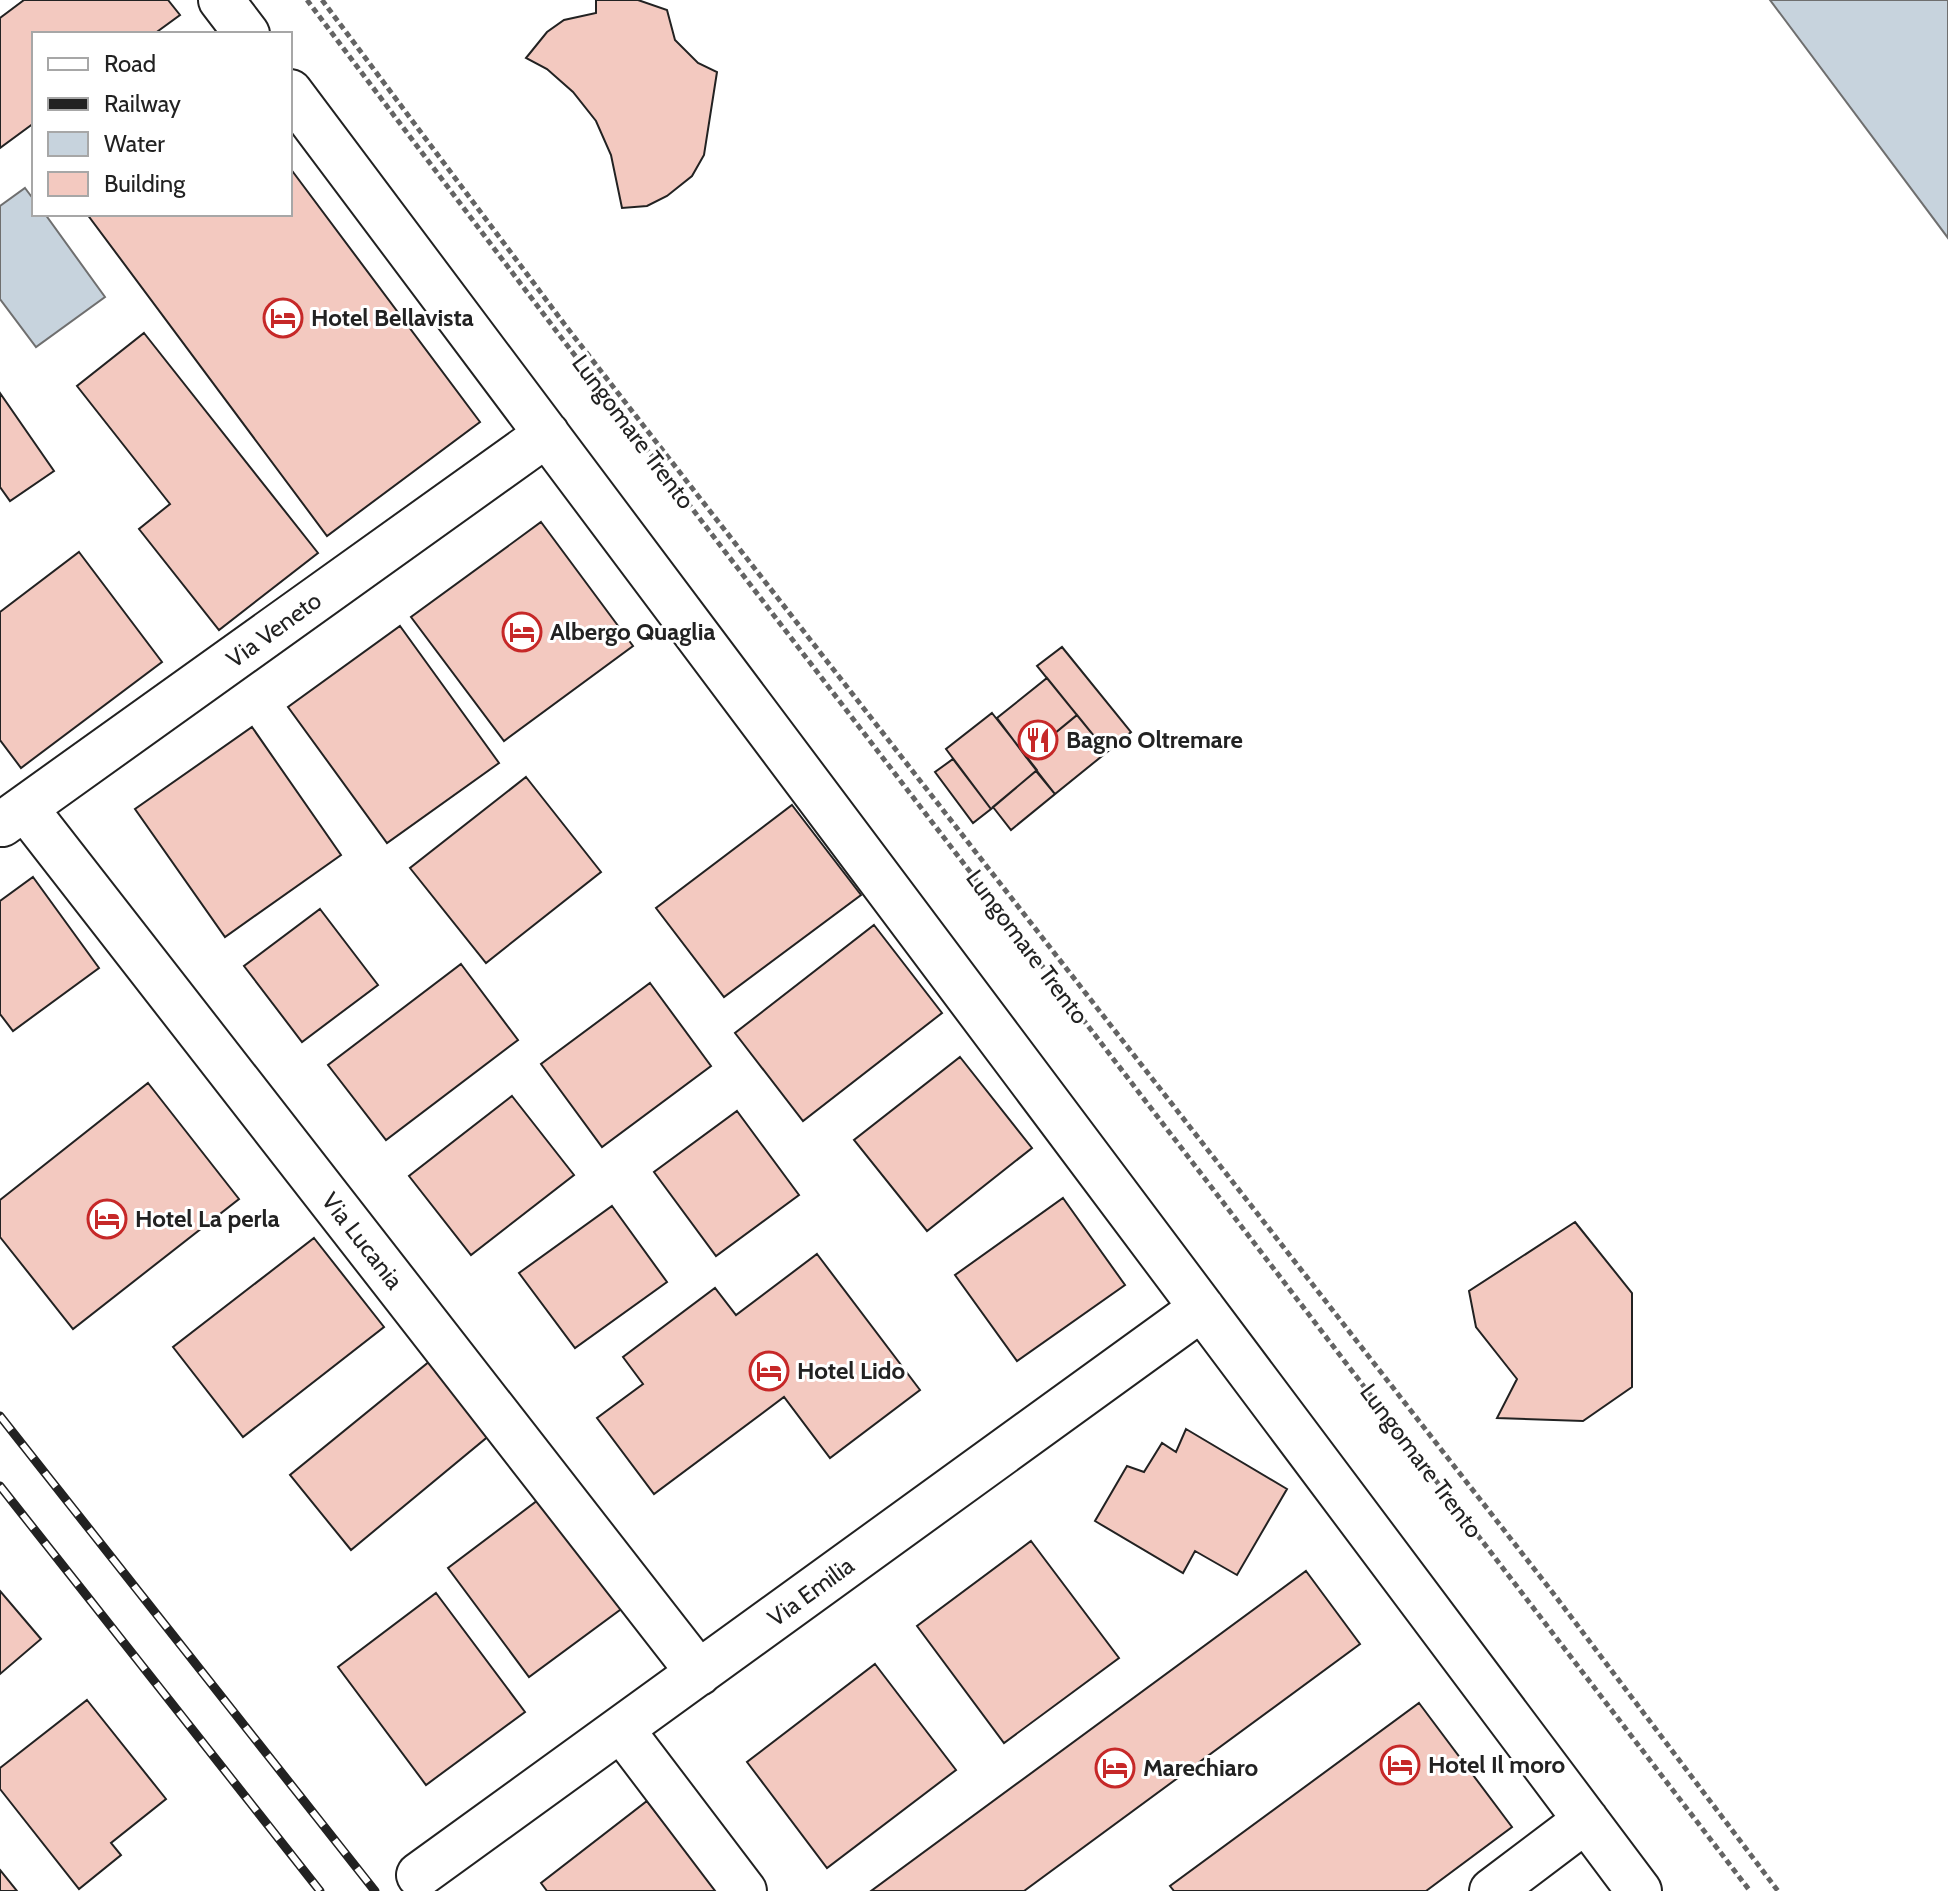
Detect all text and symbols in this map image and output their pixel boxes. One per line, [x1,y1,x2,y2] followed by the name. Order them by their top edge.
[32,32,292,216] legend
[104,49,156,78] text: Road
[104,89,181,118] text: Railway
[104,129,165,158] text: Water
[104,169,186,198] text: Building
[262,297,304,339] hotel icon: Hotel Bellavista
[311,303,474,332] place label: Hotel Bellavista
[566,349,701,514] street label: Lungomare Trento
[221,586,327,674] street label: Via Veneto
[501,611,543,653] hotel icon: Albergo Quaglia
[550,617,715,646] place label: Albergo Quaglia
[1017,719,1059,761] restaurant icon: Bagno Oltremare
[1066,725,1243,754] place label: Bagno Oltremare
[960,864,1095,1029] street label: Lungomare Trento
[316,1187,409,1295] street label: Via Lucania
[86,1198,128,1240] hotel icon: Hotel La perla
[135,1204,280,1233] place label: Hotel La perla
[748,1350,790,1392] hotel icon: Hotel Lido
[797,1356,906,1385] place label: Hotel Lido
[1354,1378,1489,1543] street label: Lungomare Trento
[762,1550,860,1632] street label: Via Emilia
[1379,1744,1421,1786] hotel icon: Hotel Il moro
[1094,1747,1136,1789] hotel icon: Marechiaro
[1428,1750,1566,1779] place label: Hotel Il moro
[1143,1753,1258,1782] place label: Marechiaro

